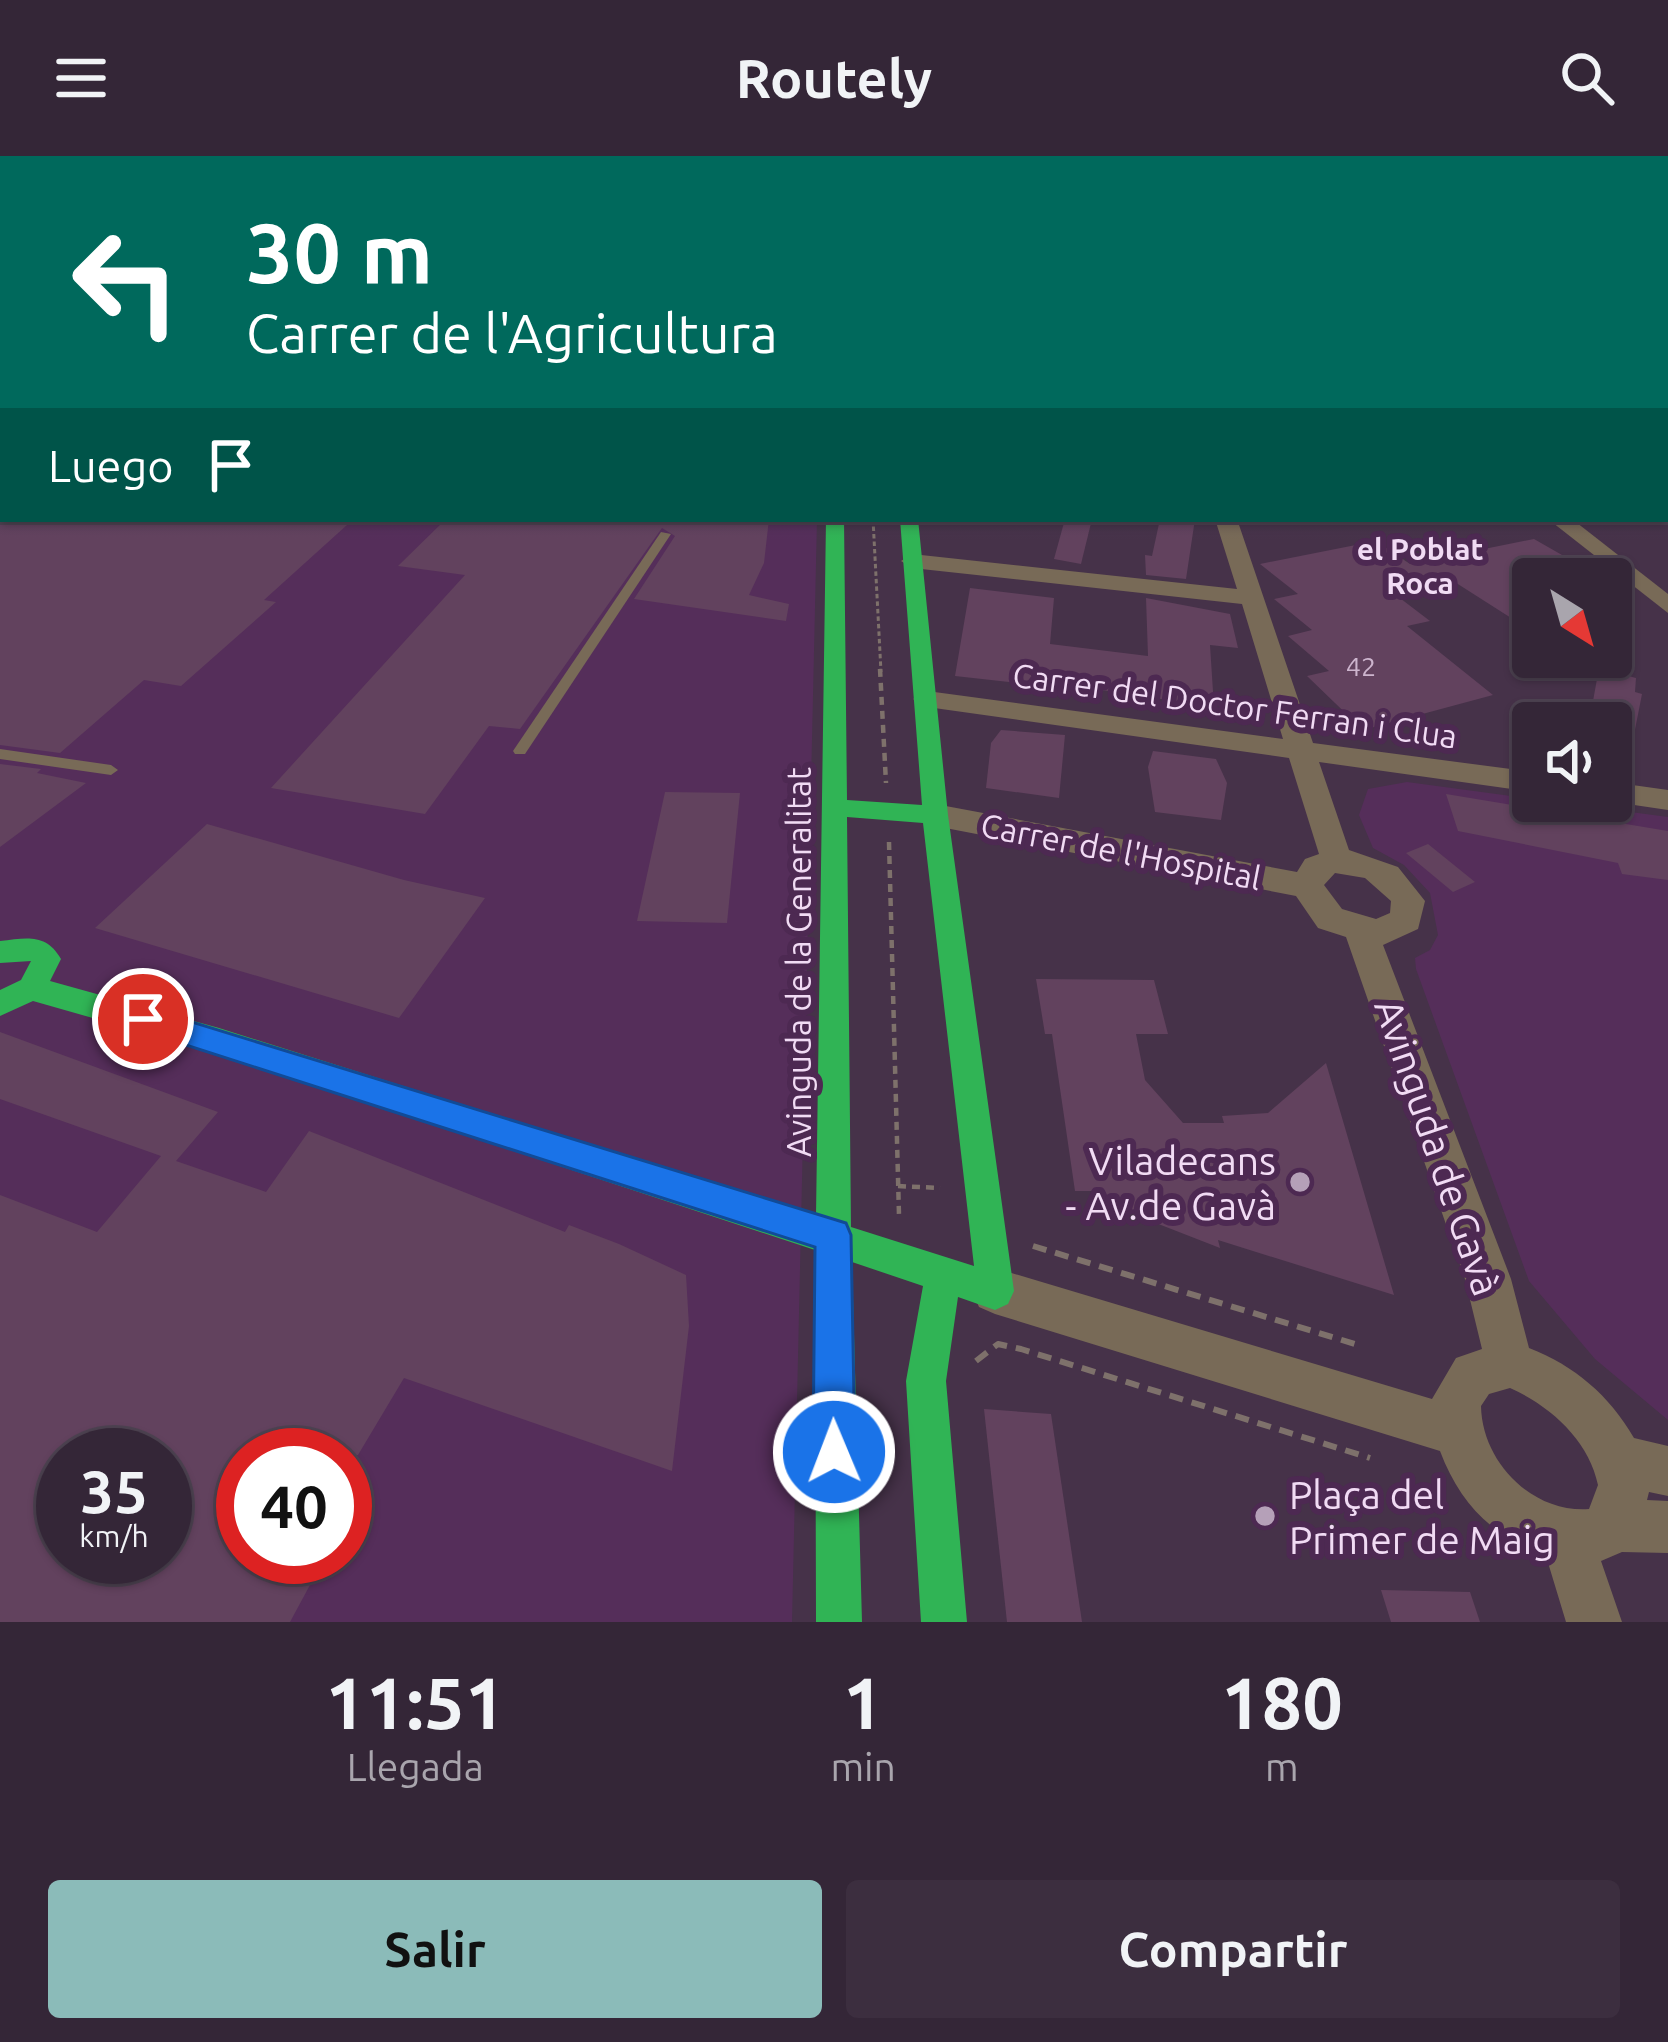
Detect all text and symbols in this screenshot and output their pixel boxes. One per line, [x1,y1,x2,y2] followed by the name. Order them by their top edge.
[48,45,114,111] icon: menu
[1554,45,1620,111] icon: search
[736,48,932,108] text: Routely
[48,204,204,360] icon: left
[246,205,433,299] text: 30 m
[246,303,778,363] text: Carrer de l'Agricultura
[198,432,264,498] icon: arrive
[48,440,174,491] text: Luego
[1357,532,1483,600] district label: el Poblat Roca
[1512,558,1632,678] north arrow
[1512,558,1632,822] map controls
[1346,651,1376,681] house number: 42
[1010,655,1460,755] street label: Carrer del Doctor Ferran i Clua
[1512,702,1632,822] button: sound
[780,767,817,1157] street label: Avinguda de la Generalitat
[978,806,1264,896] street label: Carrer de l'Hospital
[92,968,194,1070] pin
[110,986,176,1052] icon: arrive
[1367,993,1509,1301] street label: Avinguda de Gavà
[1065,1139,1276,1227] place label: Viladecans - Av.de Gavà
[1287,1169,1313,1195] marker: Viladecans - Av.de Gavà
[771,1389,897,1515] position arrow
[216,1428,372,1584] speed limit sign: 40
[80,1457,148,1524] text: 35
[1289,1473,1555,1561] place label: Plaça del Primer de Maig
[1252,1503,1278,1529] marker: Plaça del Primer de Maig
[79,1519,149,1553] text: km/h
[325,1662,505,1743] text: 11:51
[843,1662,883,1743] text: 1
[1221,1662,1343,1743] text: 180
[347,1745,484,1788] text: Llegada
[830,1745,896,1788] text: min
[1265,1745,1299,1788] text: m
[48,1880,822,2018] button: Salir
[846,1880,1620,2018] button: Compartir

